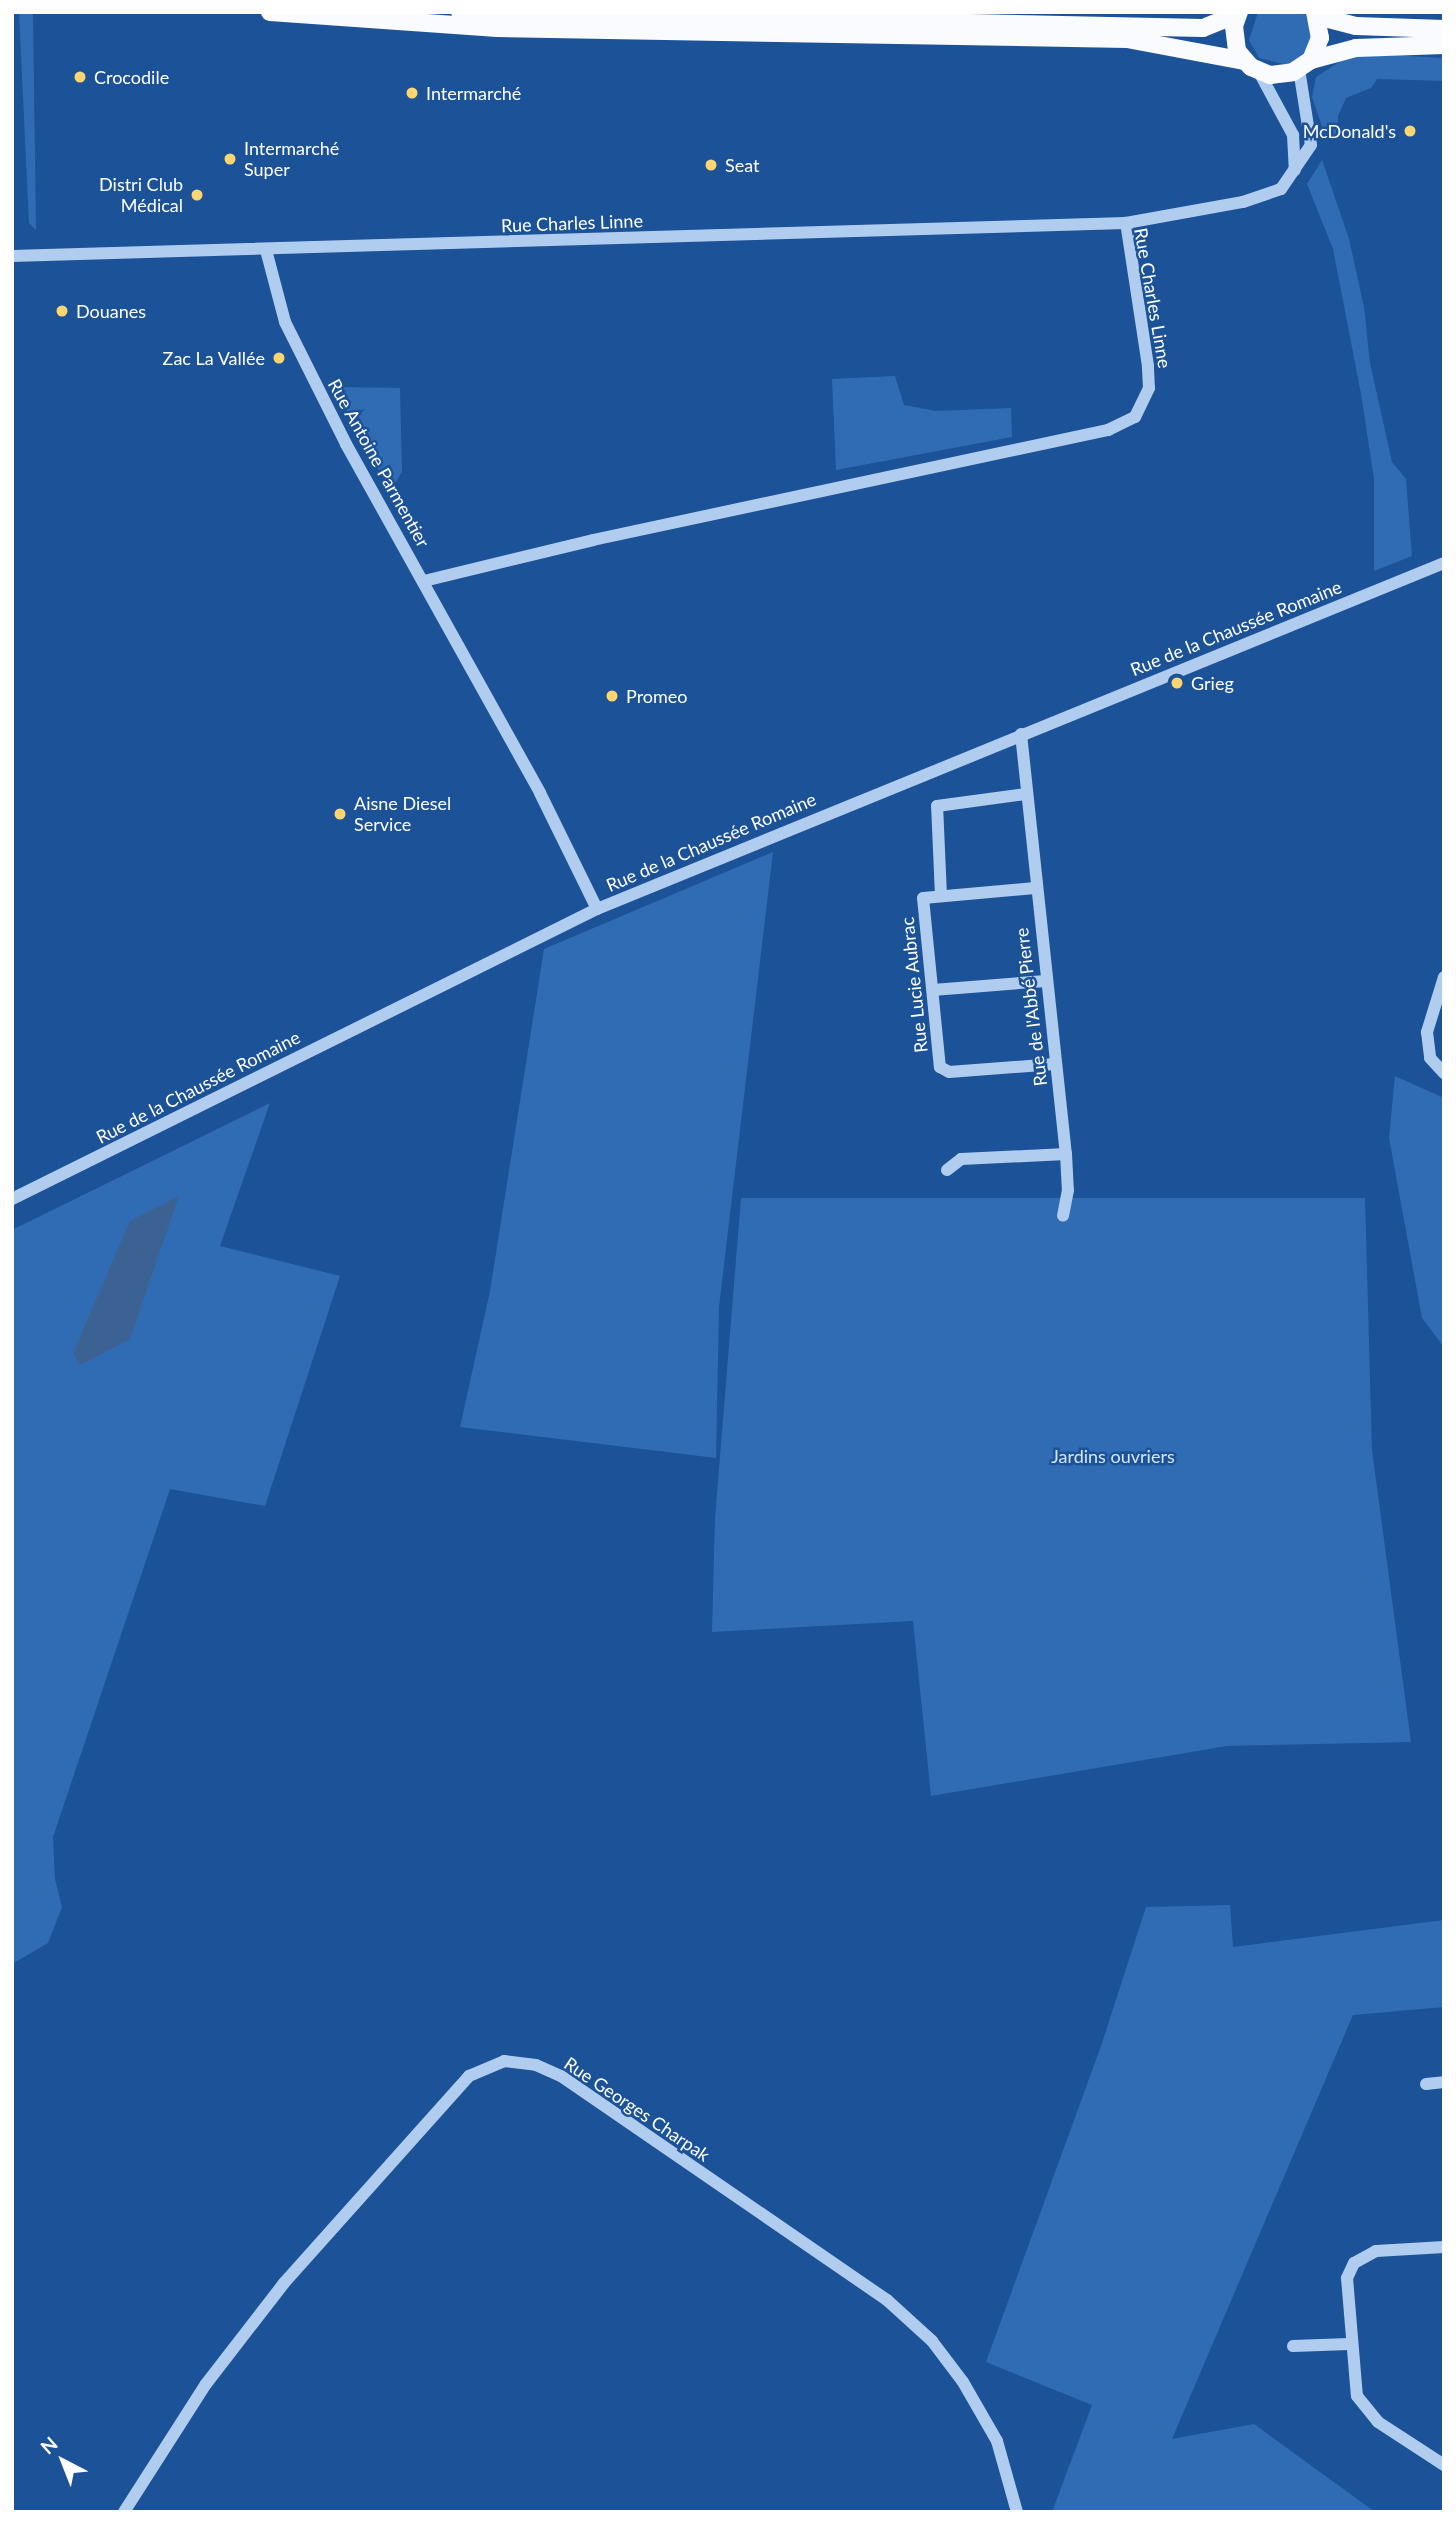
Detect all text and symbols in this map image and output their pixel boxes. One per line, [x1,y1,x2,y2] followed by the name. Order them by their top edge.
[94,66,169,88] place label: Crocodile
[72,69,88,85] marker: Crocodile
[426,82,521,104] place label: Intermarché
[404,85,420,101] marker: Intermarché
[1303,120,1396,142] place label: McDonald's
[1402,123,1418,139] marker: McDonald's
[244,138,339,180] place label: Intermarché Super
[222,151,238,167] marker: Intermarché Super
[725,154,759,176] place label: Seat
[703,157,719,173] marker: Seat
[99,174,183,216] place label: Distri Club Médical
[189,187,205,203] marker: Distri Club Médical
[501,210,643,236] street label: Rue Charles Linne
[1130,226,1176,370] street label: Rue Charles Linne
[76,300,146,322] place label: Douanes
[54,303,70,319] marker: Douanes
[162,347,265,369] place label: Zac La Vallée
[271,350,287,366] marker: Zac La Vallée
[324,375,434,551] street label: Rue Antoine Parmentier
[1127,576,1345,680] street label: Rue de la Chaussée Romaine
[1191,672,1234,694] place label: Grieg
[1169,675,1185,691] marker: Grieg
[626,685,688,707] place label: Promeo
[604,688,620,704] marker: Promeo
[603,788,819,896] street label: Rue de la Chaussée Romaine
[354,793,451,836] place label: Aisne Diesel Service
[332,806,348,822] marker: Aisne Diesel Service
[896,916,932,1054] street label: Rue Lucie Aubrac
[1011,927,1051,1087] street label: Rue de l'Abbé Pierre
[92,1026,304,1148] street label: Rue de la Chaussée Romaine
[1051,1445,1175,1467] park label: Jardins ouvriers
[560,2052,714,2166] street label: Rue Georges Charpak
[28,2426,98,2496] north arrow
[35,2432,62,2458] text: N

